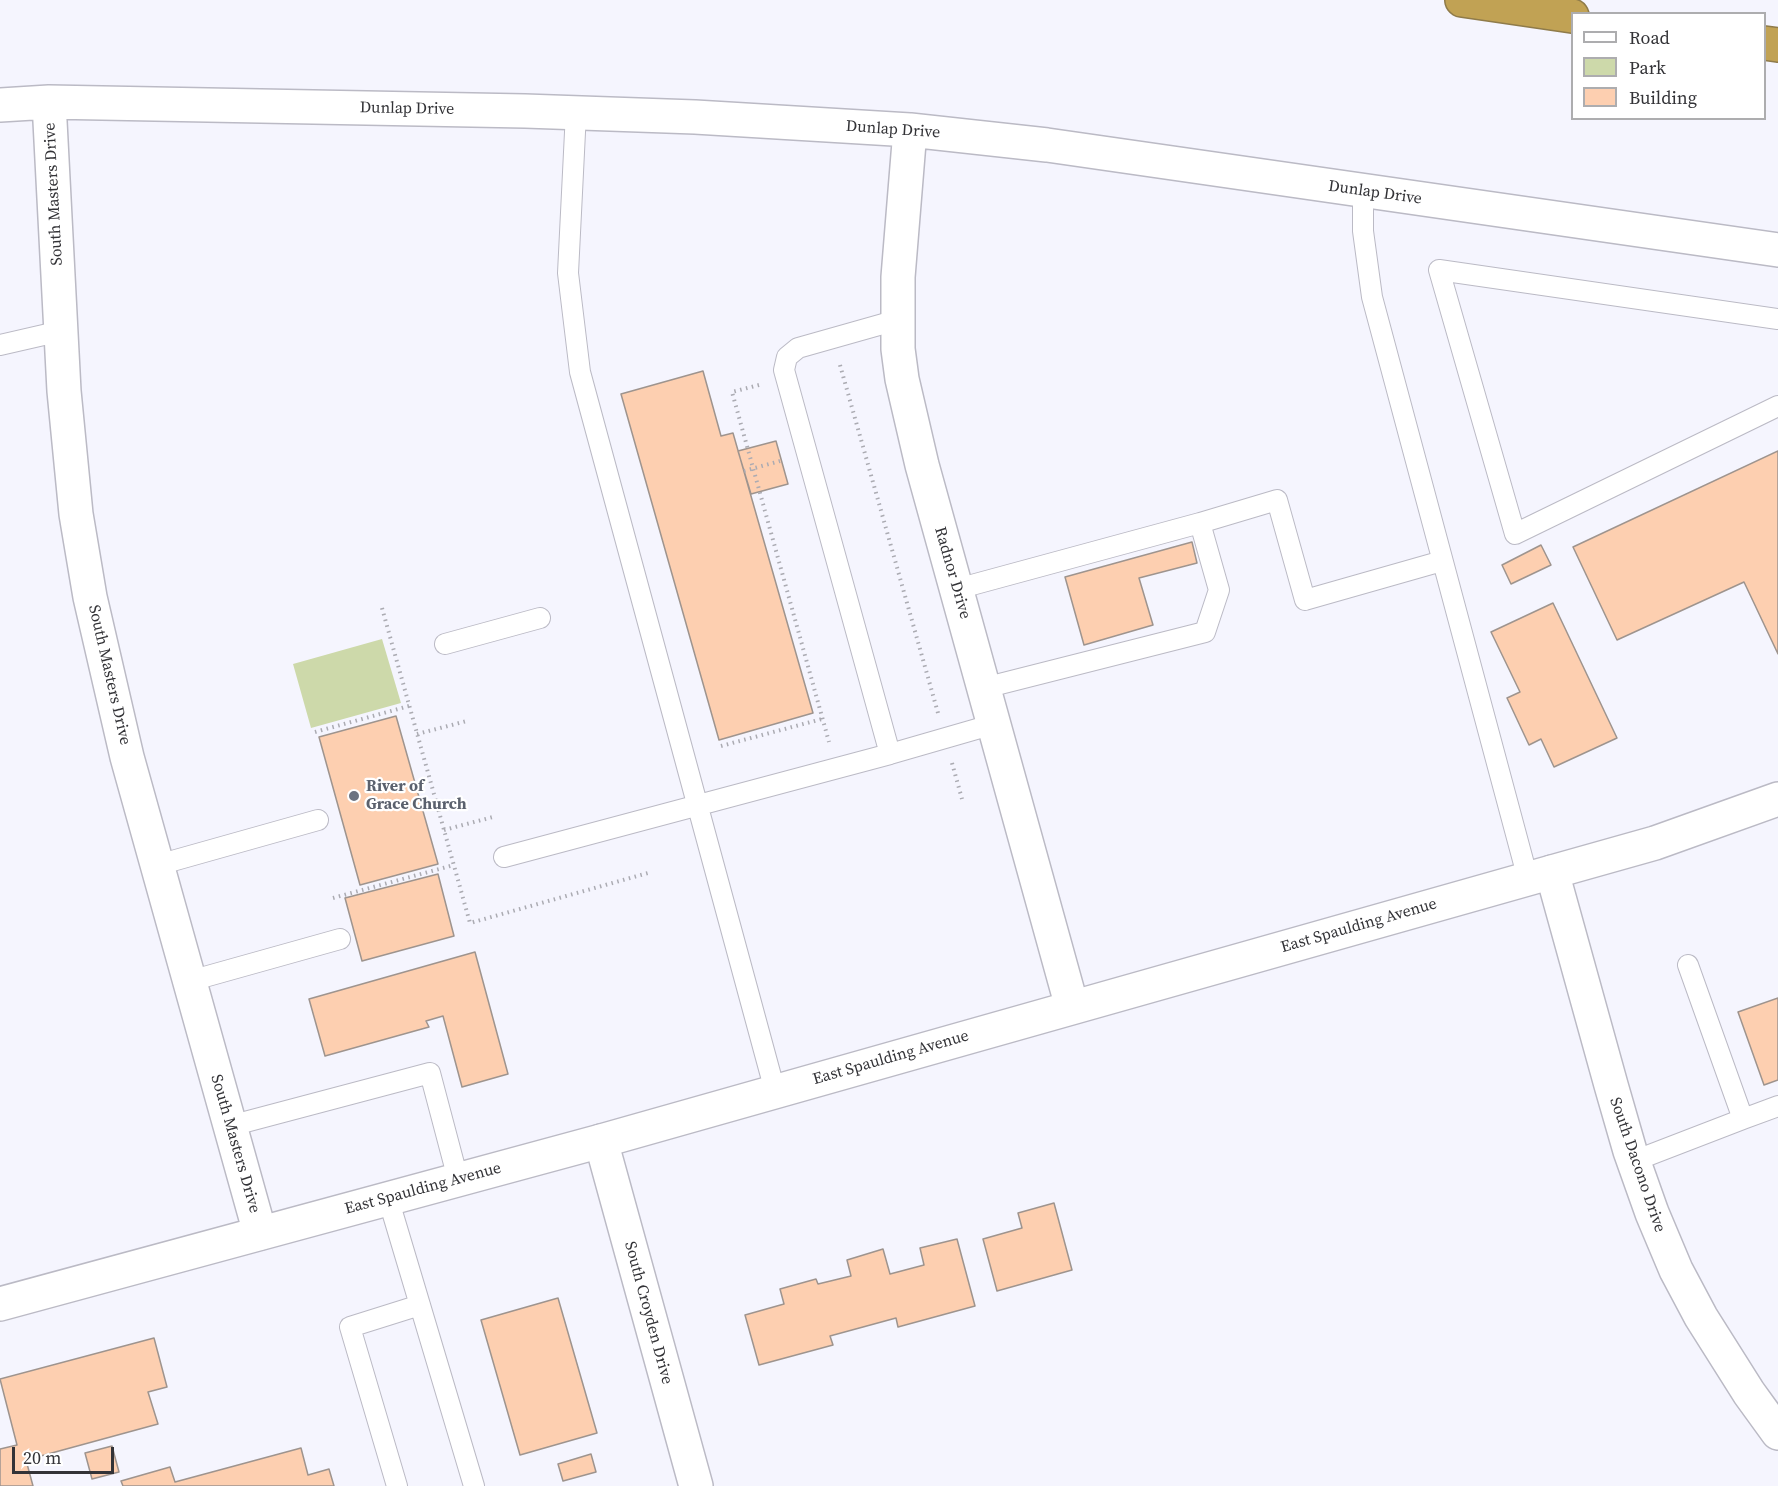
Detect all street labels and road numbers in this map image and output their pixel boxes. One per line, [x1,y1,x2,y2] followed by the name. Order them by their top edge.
[360,99,454,119] street label: Dunlap Drive
[845,117,941,143] street label: Dunlap Drive
[41,122,67,266] street label: South Masters Drive
[1327,177,1423,209] street label: Dunlap Drive
[930,525,974,621] street label: Radnor Drive
[84,603,134,747] street label: South Masters Drive
[1279,895,1439,957] street label: East Spaulding Avenue
[811,1027,971,1089] street label: East Spaulding Avenue
[206,1073,264,1215] street label: South Masters Drive
[1605,1095,1669,1235] street label: South Dacono Drive
[343,1159,503,1219] street label: East Spaulding Avenue
[620,1239,676,1387] street label: South Croyden Drive

